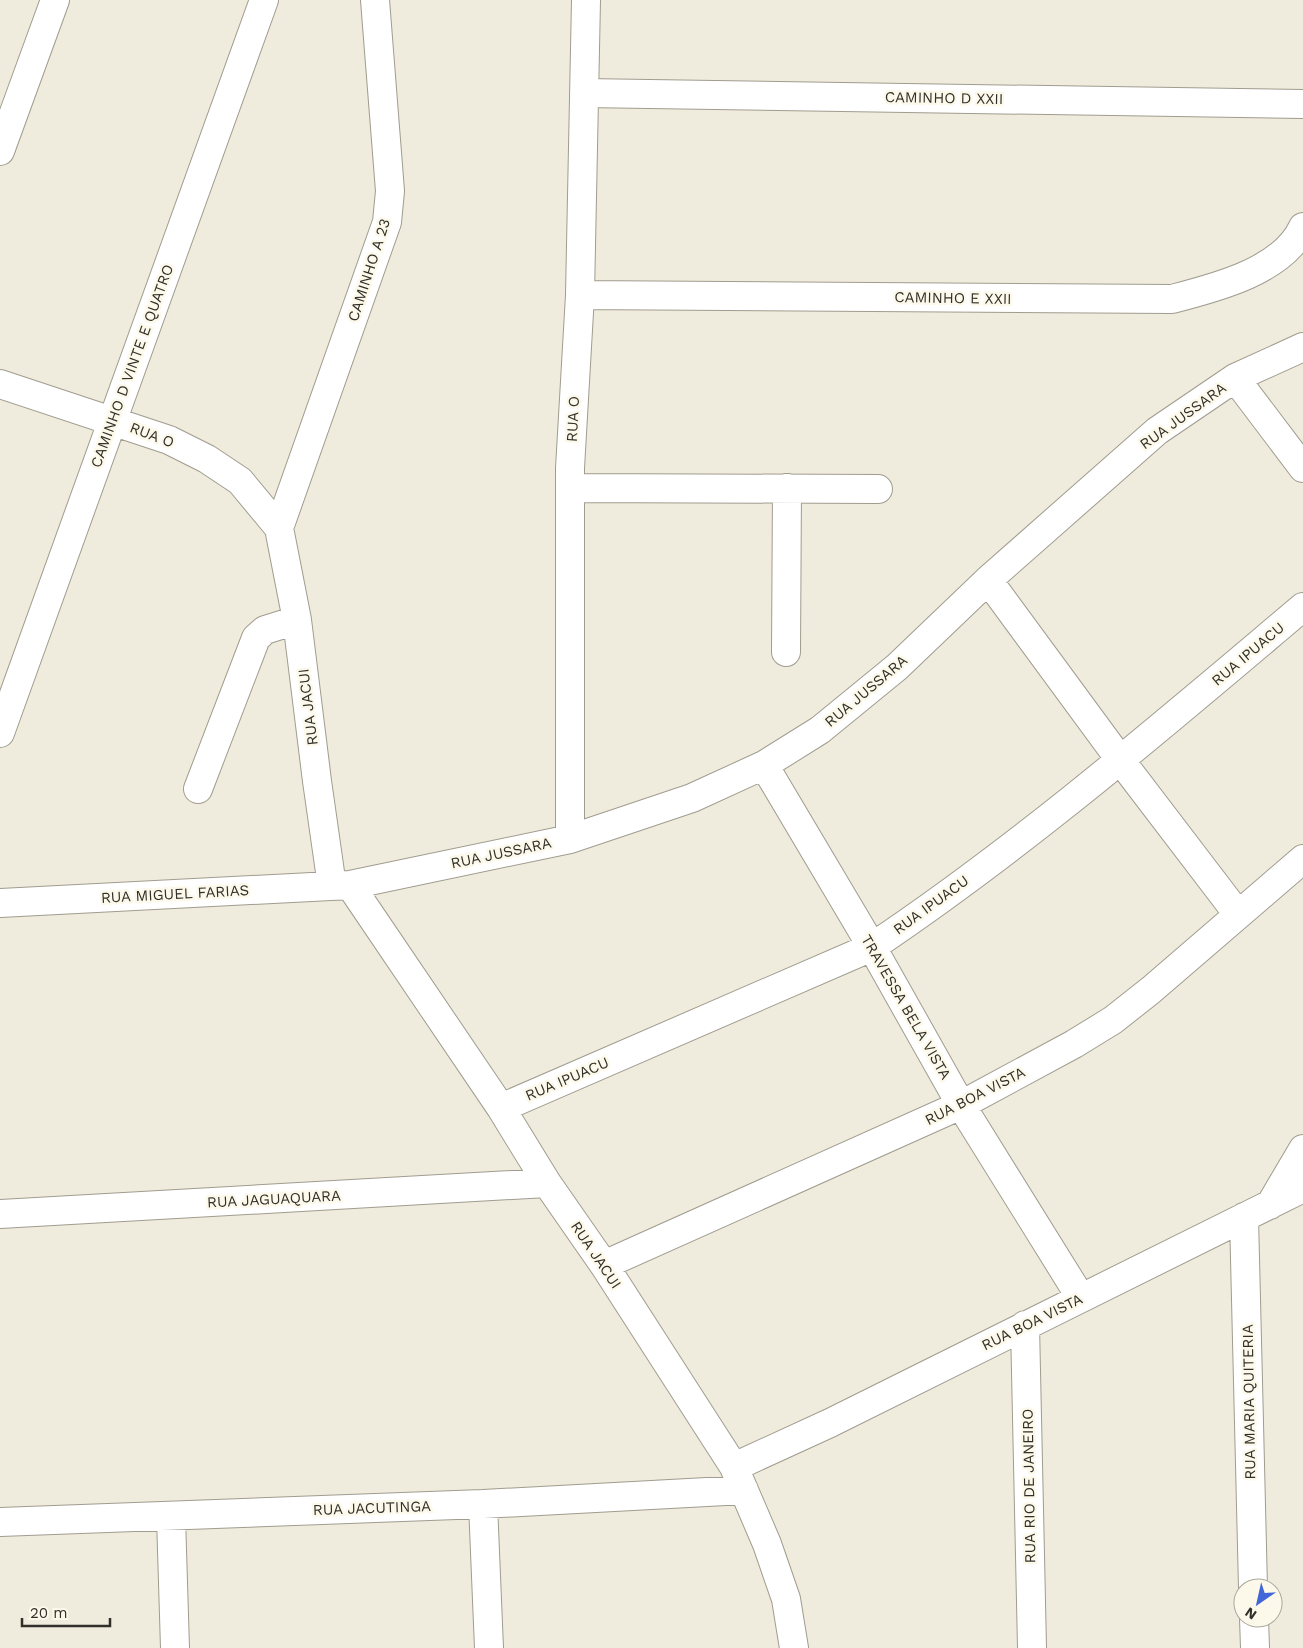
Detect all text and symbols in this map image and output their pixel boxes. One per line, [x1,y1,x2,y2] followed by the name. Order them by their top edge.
[885,88,1003,108] street label: CAMINHO D XXII
[344,216,394,324] street label: CAMINHO A 23
[87,262,177,470] street label: CAMINHO D VINTE E QUATRO
[894,288,1012,308] street label: CAMINHO E XXII
[1136,379,1230,453] street label: RUA JUSSARA
[563,396,583,442] street label: RUA O
[127,418,177,452] street label: RUA O
[1208,618,1288,690] street label: RUA IPUACU
[821,651,911,731] street label: RUA JUSSARA
[294,668,322,746] street label: RUA JACUI
[449,834,553,872] street label: RUA JUSSARA
[890,872,972,938] street label: RUA IPUACU
[100,881,250,907] street label: RUA MIGUEL FARIAS
[857,931,955,1083] street label: TRAVESSA BELA VISTA
[523,1053,611,1105] street label: RUA IPUACU
[922,1063,1028,1129] street label: RUA BOA VISTA
[207,1187,341,1211] street label: RUA JAGUAQUARA
[567,1218,625,1292] street label: RUA JACUI
[979,1290,1086,1354] street label: RUA BOA VISTA
[1239,1324,1259,1480] street label: RUA MARIA QUITERIA
[1019,1408,1039,1564] street label: RUA RIO DE JANEIRO
[313,1497,431,1519] street label: RUA JACUTINGA
[1233,1578,1283,1628] north arrow
[22,1596,110,1628] scale bar
[30,1604,68,1622] text: 20 m
[1242,1604,1260,1623] text: N

